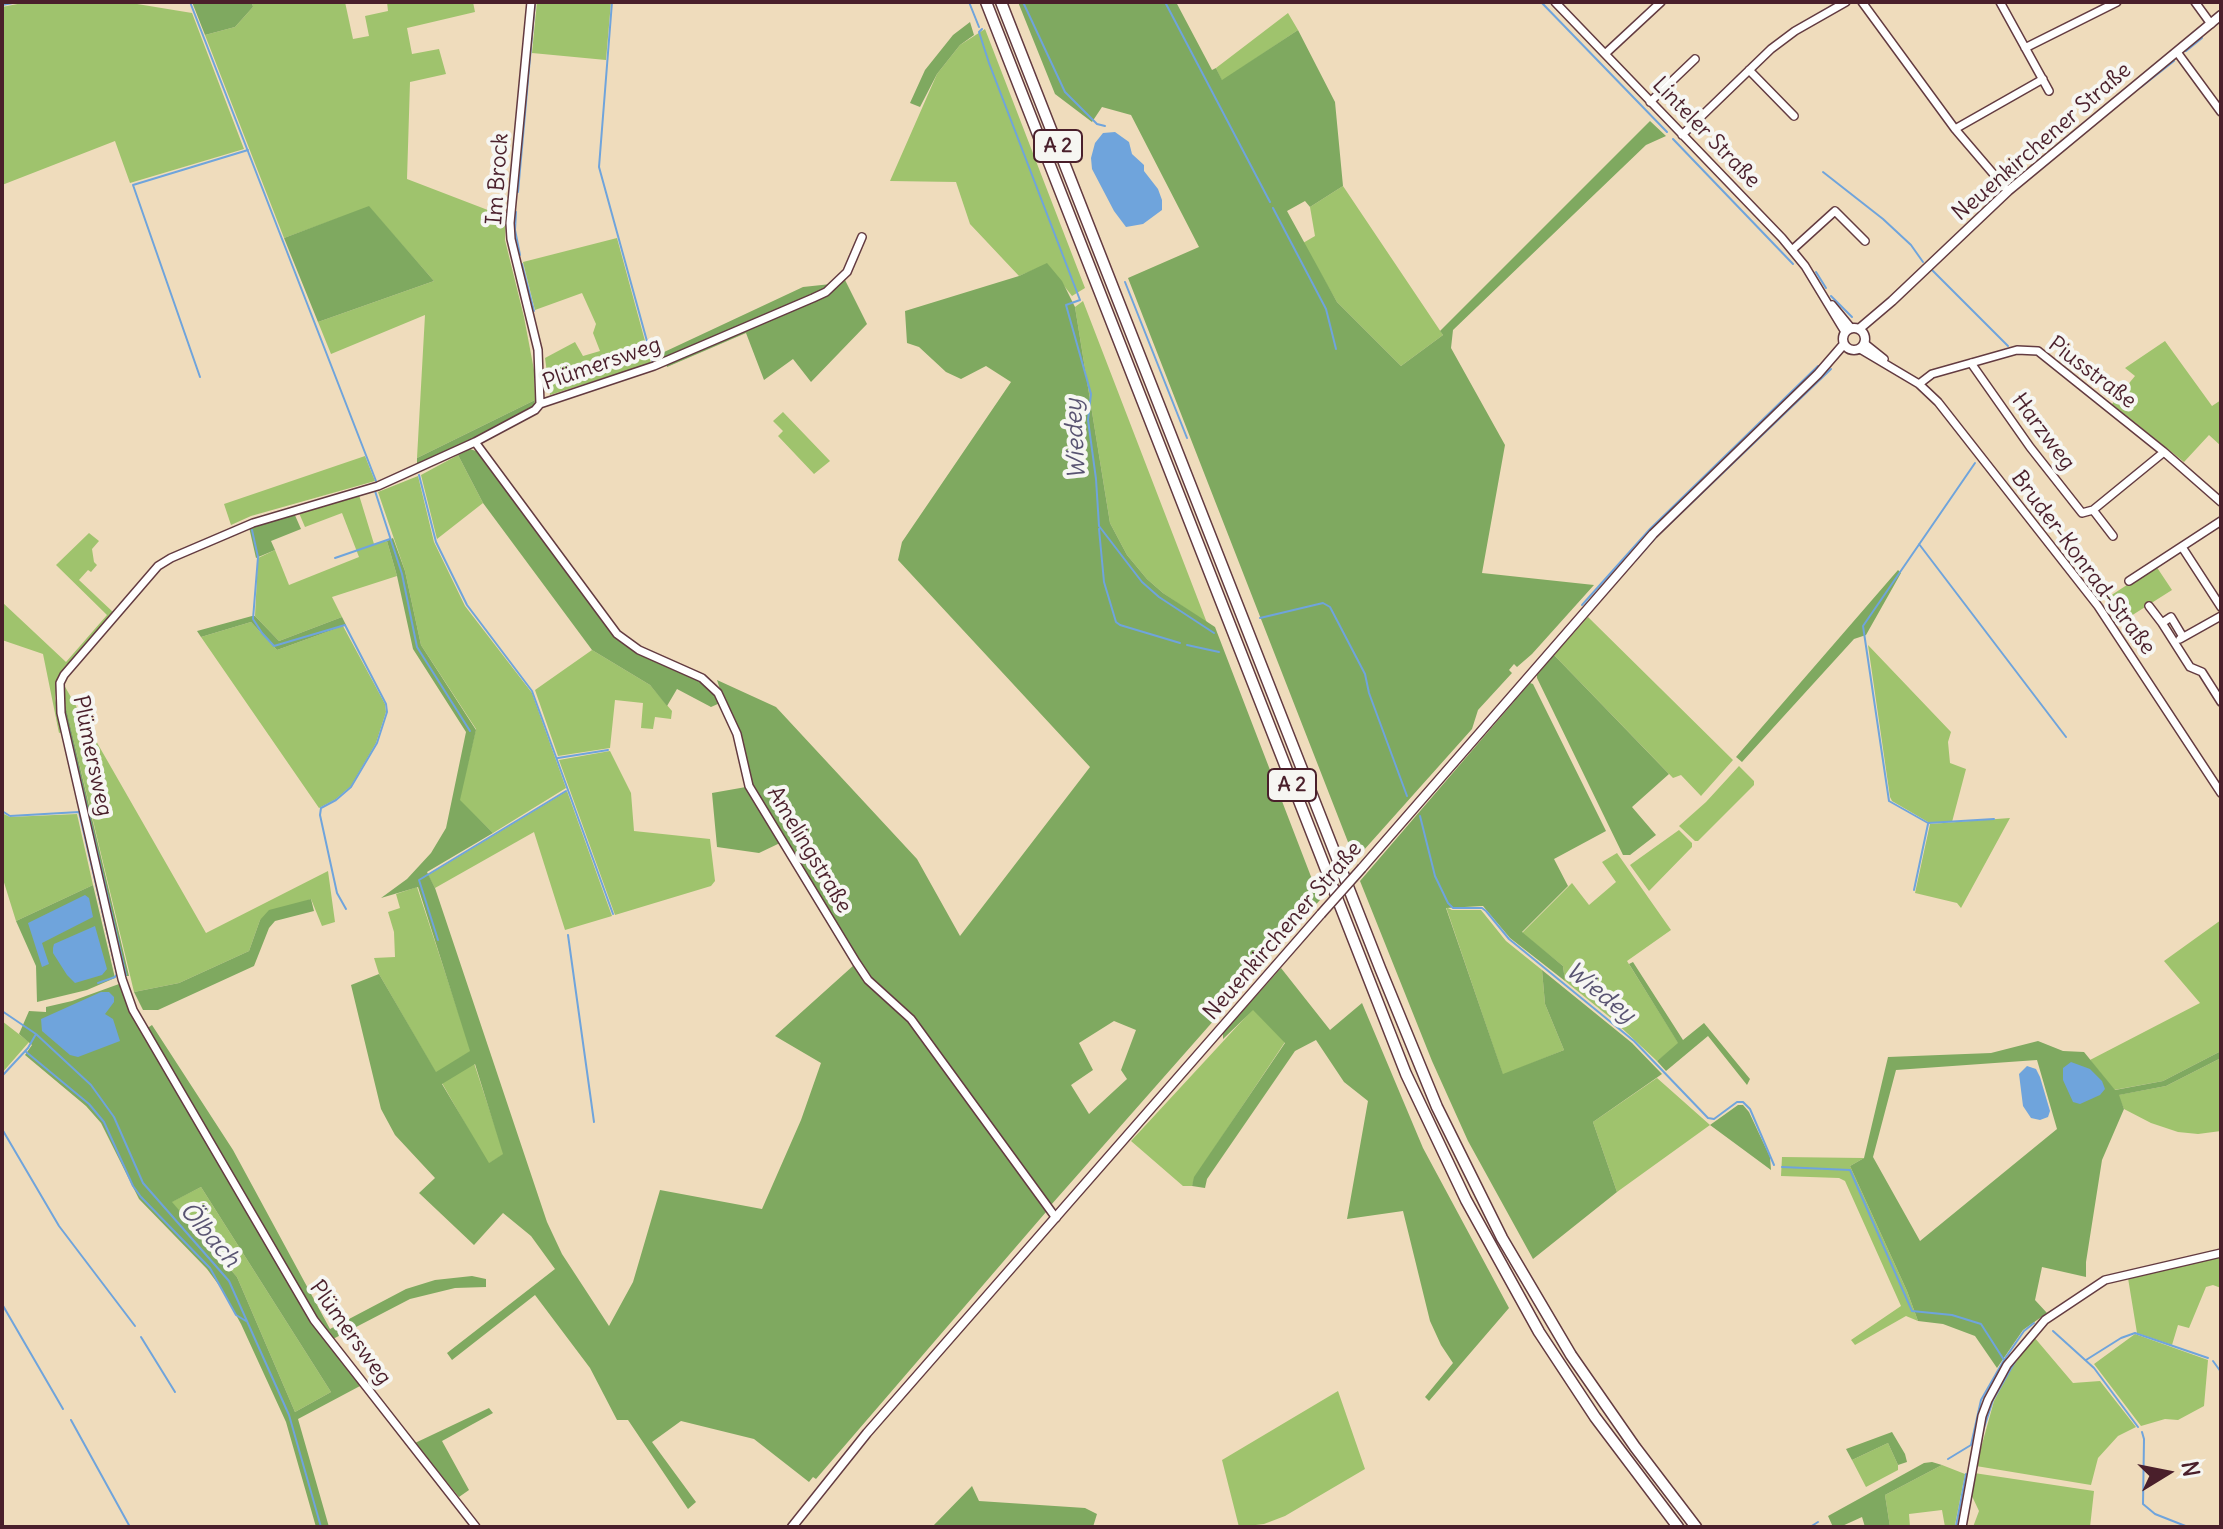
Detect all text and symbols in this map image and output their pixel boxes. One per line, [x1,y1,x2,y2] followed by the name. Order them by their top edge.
[1947,57,2137,227] street label: Neuenkirchener Straße
[1647,72,1765,194] street label: Linteler Straße
[1034,130,1082,162] road number: A 2
[482,132,514,226] street label: Im Brock
[2043,331,2141,415] street label: Piusstraße
[540,332,664,396] street label: Plümersweg
[2006,388,2080,476] street label: Harzweg
[1060,398,1092,480] water label: Wiedey
[2005,466,2161,660] street label: Bruder-Konrad-Straße
[66,693,118,819] street label: Plümersweg
[1268,769,1316,801] road number: A 2
[761,782,857,918] street label: Amelingstraße
[1198,836,1368,1026] street label: Neuenkirchener Straße
[1560,956,1640,1030] water label: Wiedey
[173,1197,245,1273] water label: Ölbach
[303,1276,397,1390] street label: Plümersweg
[2127,1433,2207,1513] north arrow
[2176,1459,2206,1479] text: N

